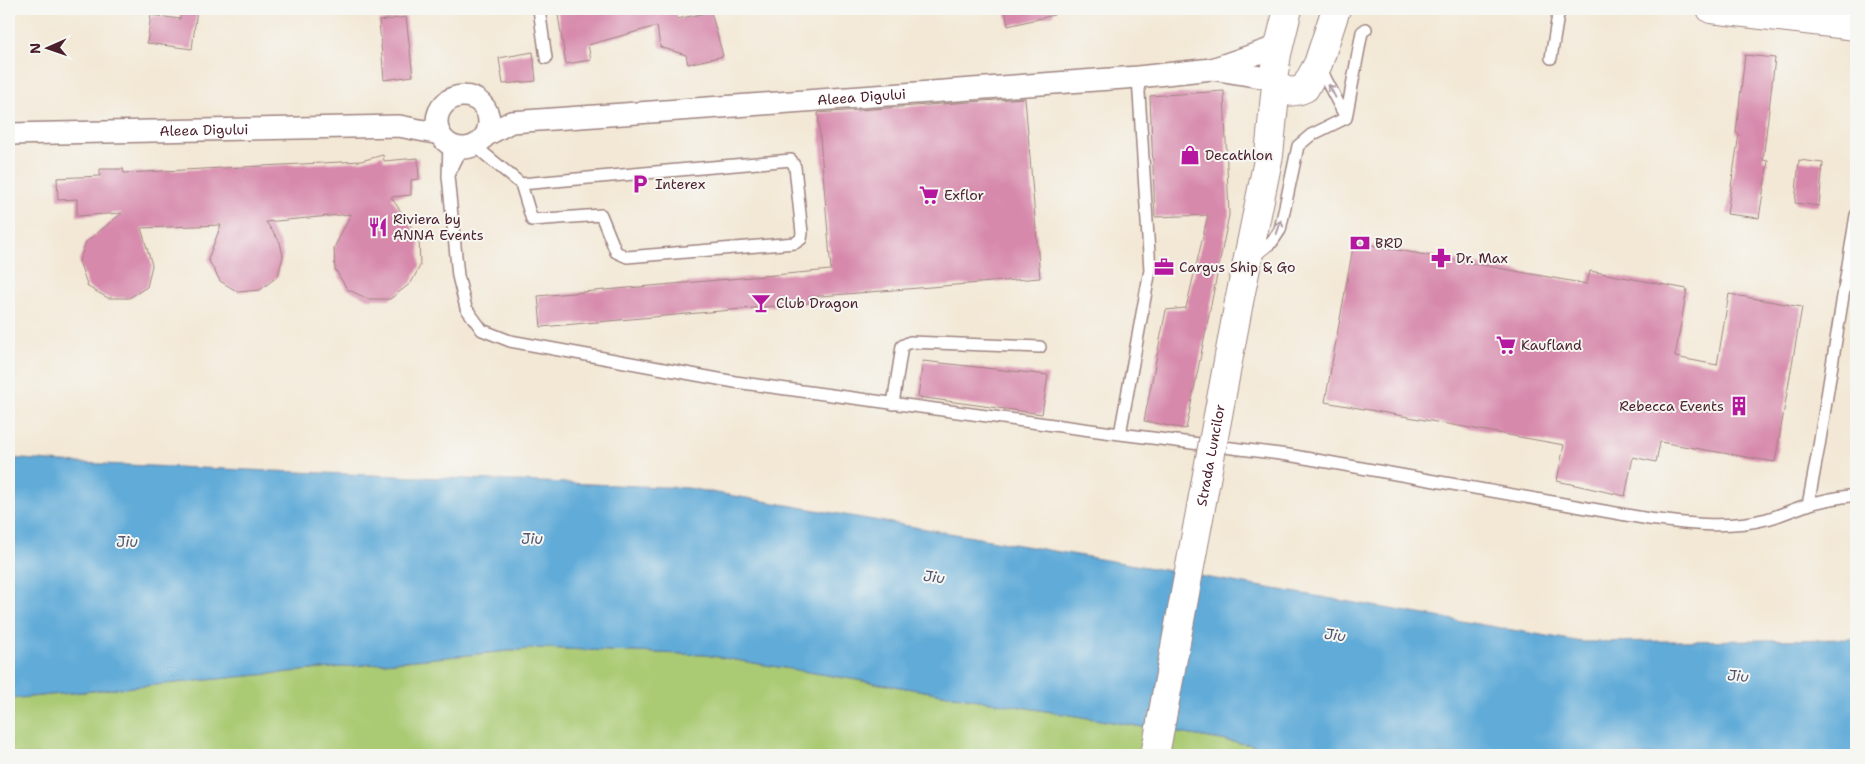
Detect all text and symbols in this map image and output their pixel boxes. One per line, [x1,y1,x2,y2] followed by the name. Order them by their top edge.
[22,22,72,72] north arrow
[26,43,44,54] text: N
[1327,84,1337,99] one-way arrow
[817,85,907,109] street label: Aleea Digului
[159,120,249,140] street label: Aleea Digului
[1179,144,1201,166] shop icon: Decathlon
[1205,146,1273,164] place label: Decathlon
[629,173,651,195] parking icon: Interex
[655,175,705,193] place label: Interex
[918,184,940,206] supermarket icon: Exflor
[944,186,985,204] place label: Exflor
[393,210,484,244] place label: Riviera by ANNA Events
[367,216,389,238] restaurant icon: Riviera by ANNA Events
[1275,220,1284,235] one-way arrow
[1349,232,1371,254] bank icon: BRD
[1375,234,1403,252] place label: BRD
[1430,247,1452,269] pharmacy icon: Dr. Max
[1456,249,1508,267] place label: Dr. Max
[1153,256,1175,278] office icon: Cargus Ship & Go
[1179,258,1295,276] place label: Cargus Ship & Go
[750,292,772,314] bar icon: Club Dragon
[776,294,859,312] place label: Club Dragon
[1495,334,1517,356] supermarket icon: Kaufland
[1521,336,1582,354] place label: Kaufland
[1728,395,1750,417] building icon: Rebecca Events
[1619,397,1724,415] place label: Rebecca Events
[1192,402,1229,508] street label: Strada Luncilor
[521,529,543,549] water label: Jiu
[116,532,138,552] water label: Jiu
[922,566,947,588] water label: Jiu
[1323,624,1348,646] water label: Jiu
[1726,665,1750,687] water label: Jiu

